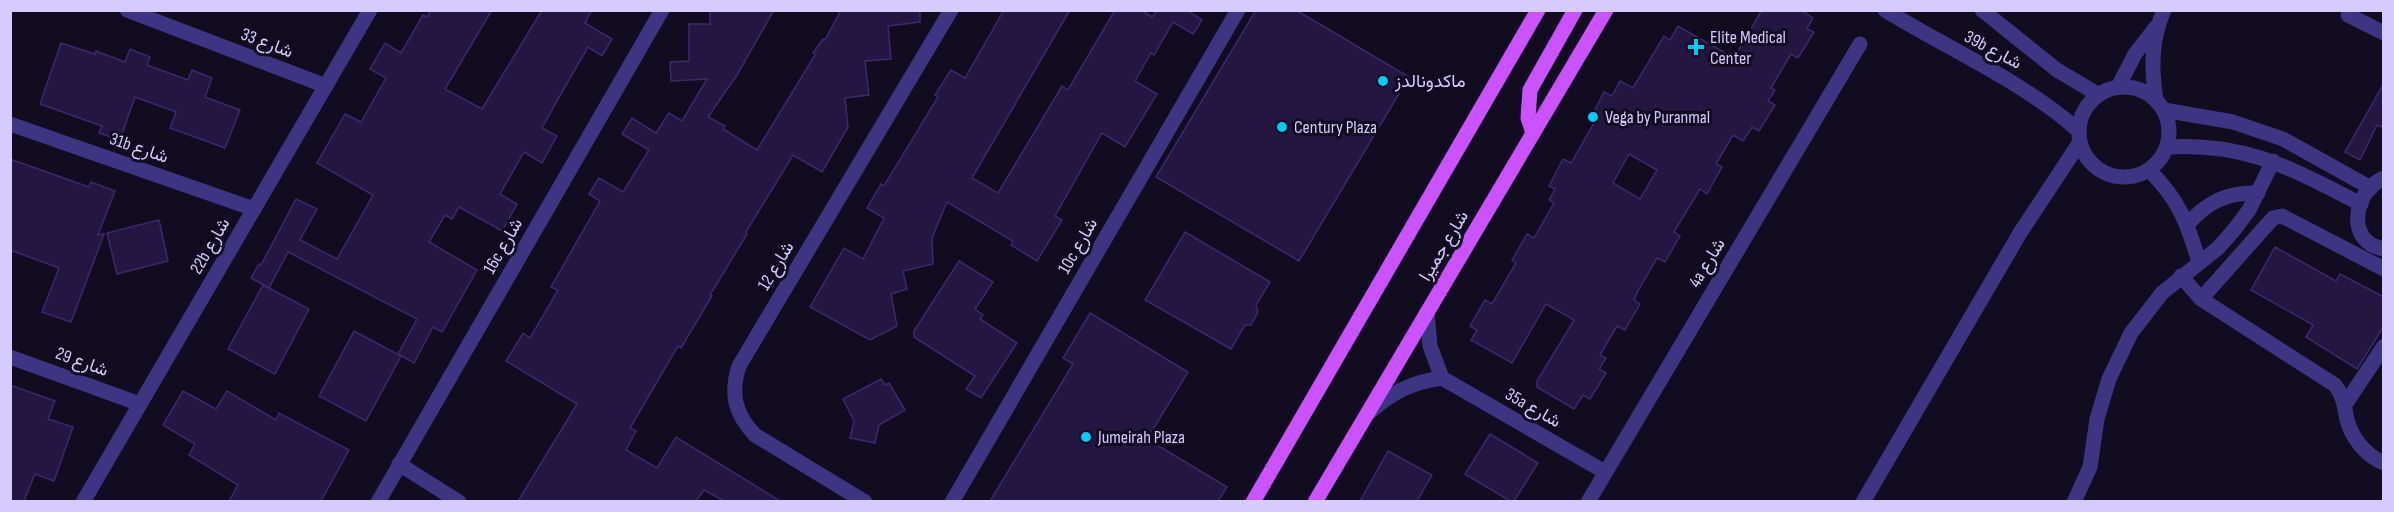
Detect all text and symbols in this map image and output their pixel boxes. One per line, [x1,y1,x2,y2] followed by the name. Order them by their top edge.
[238,23,296,63] street label: شارع 33
[1960,26,2025,75] street label: 39b شارع
[1710,27,1786,69] place label: Elite Medical Center
[1687,38,1705,56] marker: Elite Medical Center
[1394,71,1466,92] place label: ماكدونالدز
[1376,74,1390,88] marker: ماكدونالدز
[1605,107,1710,128] place label: Vega by Puranmal
[1586,110,1600,124] marker: Vega by Puranmal
[1294,117,1377,138] place label: Century Plaza
[1275,120,1289,134] marker: Century Plaza
[107,128,171,169] street label: 31b شارع
[1415,207,1474,286] street label: شارع جميرا
[186,214,235,278] street label: 22b شارع
[479,215,528,278] street label: 16c شارع
[1054,215,1103,278] street label: 10c شارع
[1684,235,1731,292] street label: 4a شارع
[753,238,800,295] street label: شارع 12
[52,343,111,382] street label: شارع 29
[1501,384,1565,433] street label: 35a شارع
[1097,427,1185,448] place label: Jumeirah Plaza
[1079,430,1093,444] marker: Jumeirah Plaza

